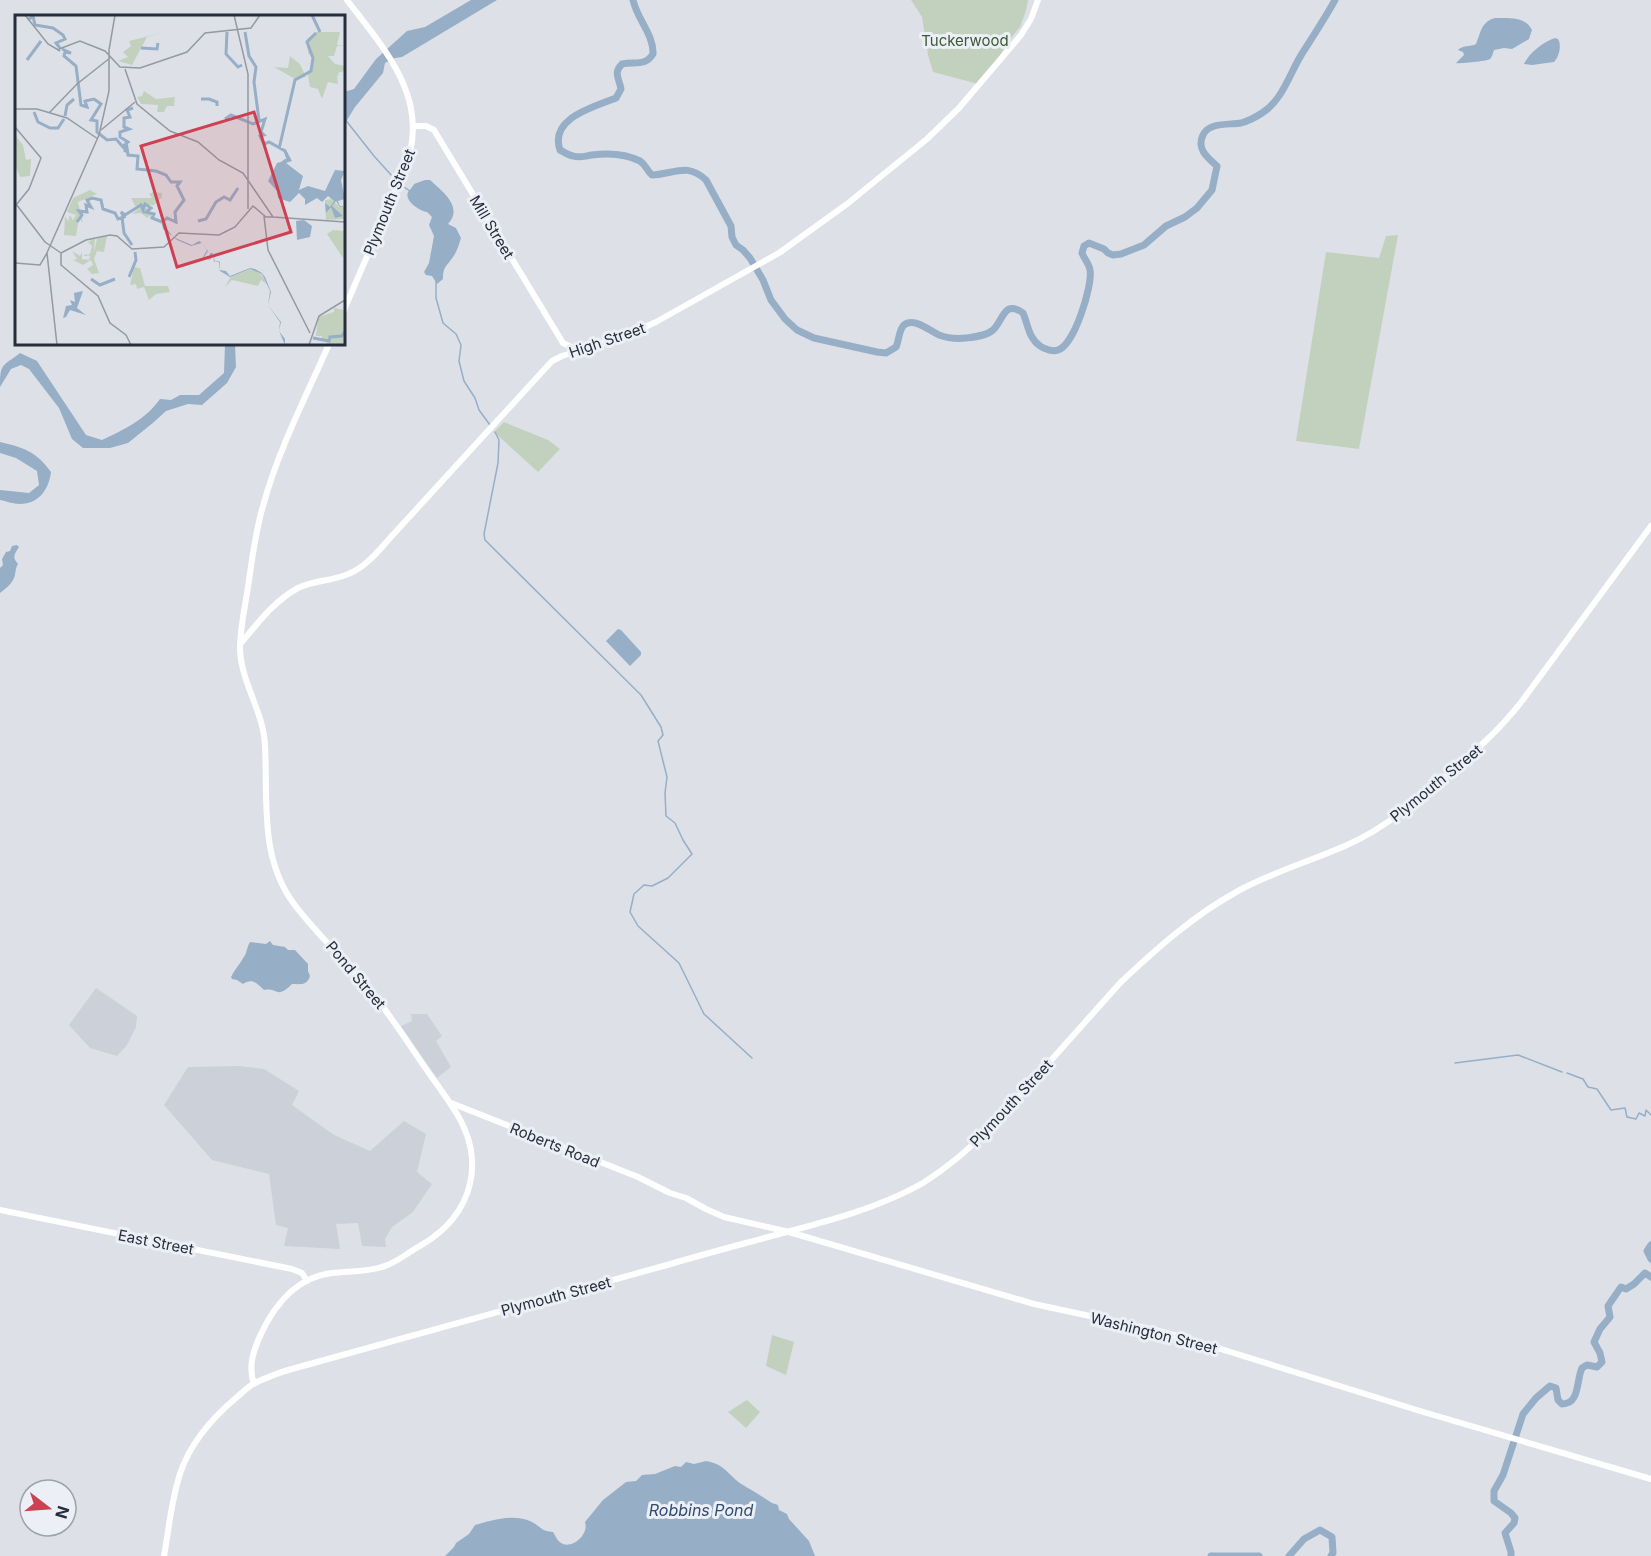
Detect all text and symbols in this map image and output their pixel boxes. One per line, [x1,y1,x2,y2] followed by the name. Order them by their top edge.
[15,15,345,345] inset map
[921,31,1009,50] park label: Tuckerwood
[359,146,419,258] street label: Plymouth Street
[466,192,518,262] street label: Mill Street
[566,318,648,362] street label: High Street
[1386,740,1486,826] street label: Plymouth Street
[322,937,390,1013] street label: Pond Street
[966,1055,1057,1151] street label: Plymouth Street
[507,1118,603,1172] street label: Roberts Road
[116,1225,196,1259] street label: East Street
[499,1272,613,1320] street label: Plymouth Street
[1089,1308,1219,1358] street label: Washington Street
[18,1478,78,1538] north arrow
[649,1500,753,1520] water label: Robbins Pond
[51,1504,74,1521] text: N

